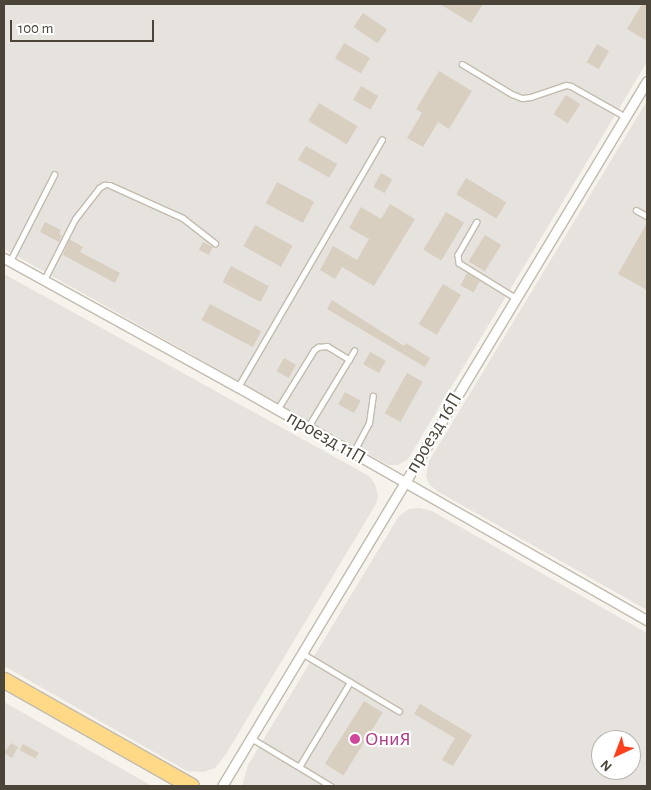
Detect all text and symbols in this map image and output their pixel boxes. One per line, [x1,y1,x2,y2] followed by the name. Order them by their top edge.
[12,10,156,42] scale bar
[18,21,53,36] text: 100 m
[400,388,468,478] street label: проезд 16П
[282,406,370,470] street label: проезд 11П
[365,727,411,751] place label: ОниЯ
[591,730,641,780] north arrow
[349,733,361,745] marker: ОниЯ
[598,757,615,774] text: N

